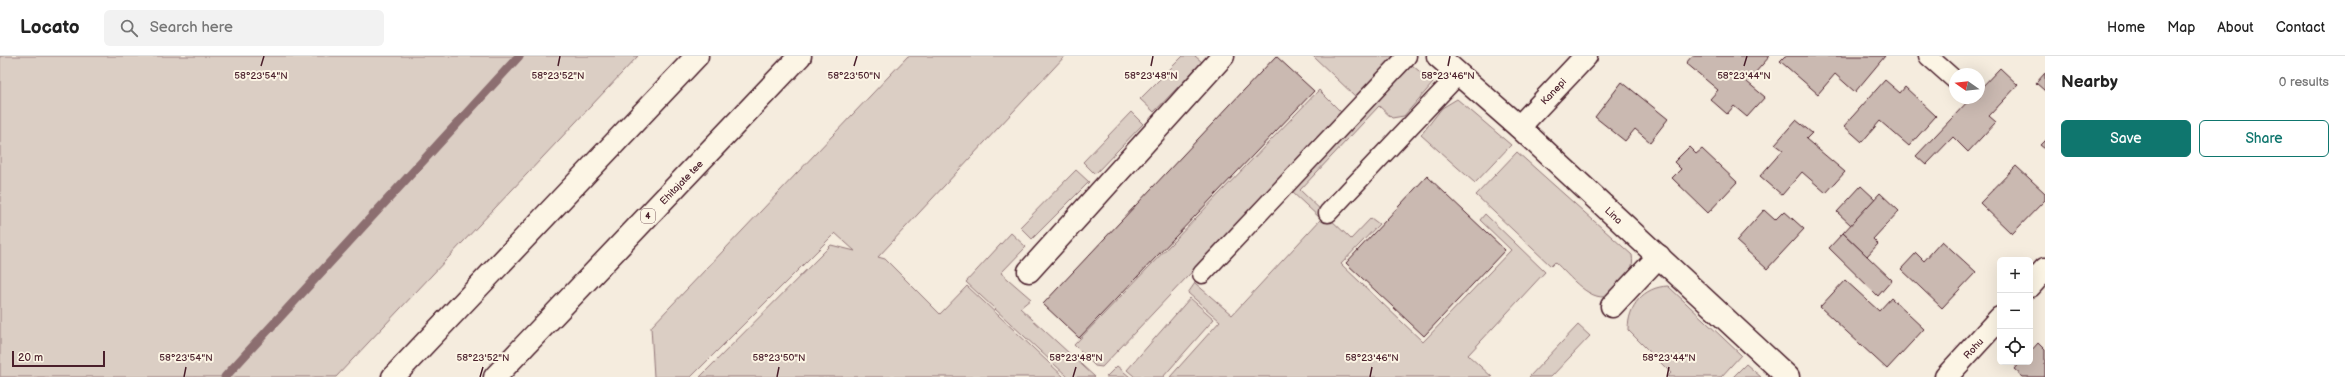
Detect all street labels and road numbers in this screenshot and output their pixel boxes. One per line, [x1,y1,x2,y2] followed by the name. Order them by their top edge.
[1539,76,1569,107] street label: Kanepi
[658,158,706,207] street label: Ehitajate tee
[1602,205,1625,227] street label: Lina
[641,209,655,223] road number: 4
[1961,336,1986,361] street label: Rohu

